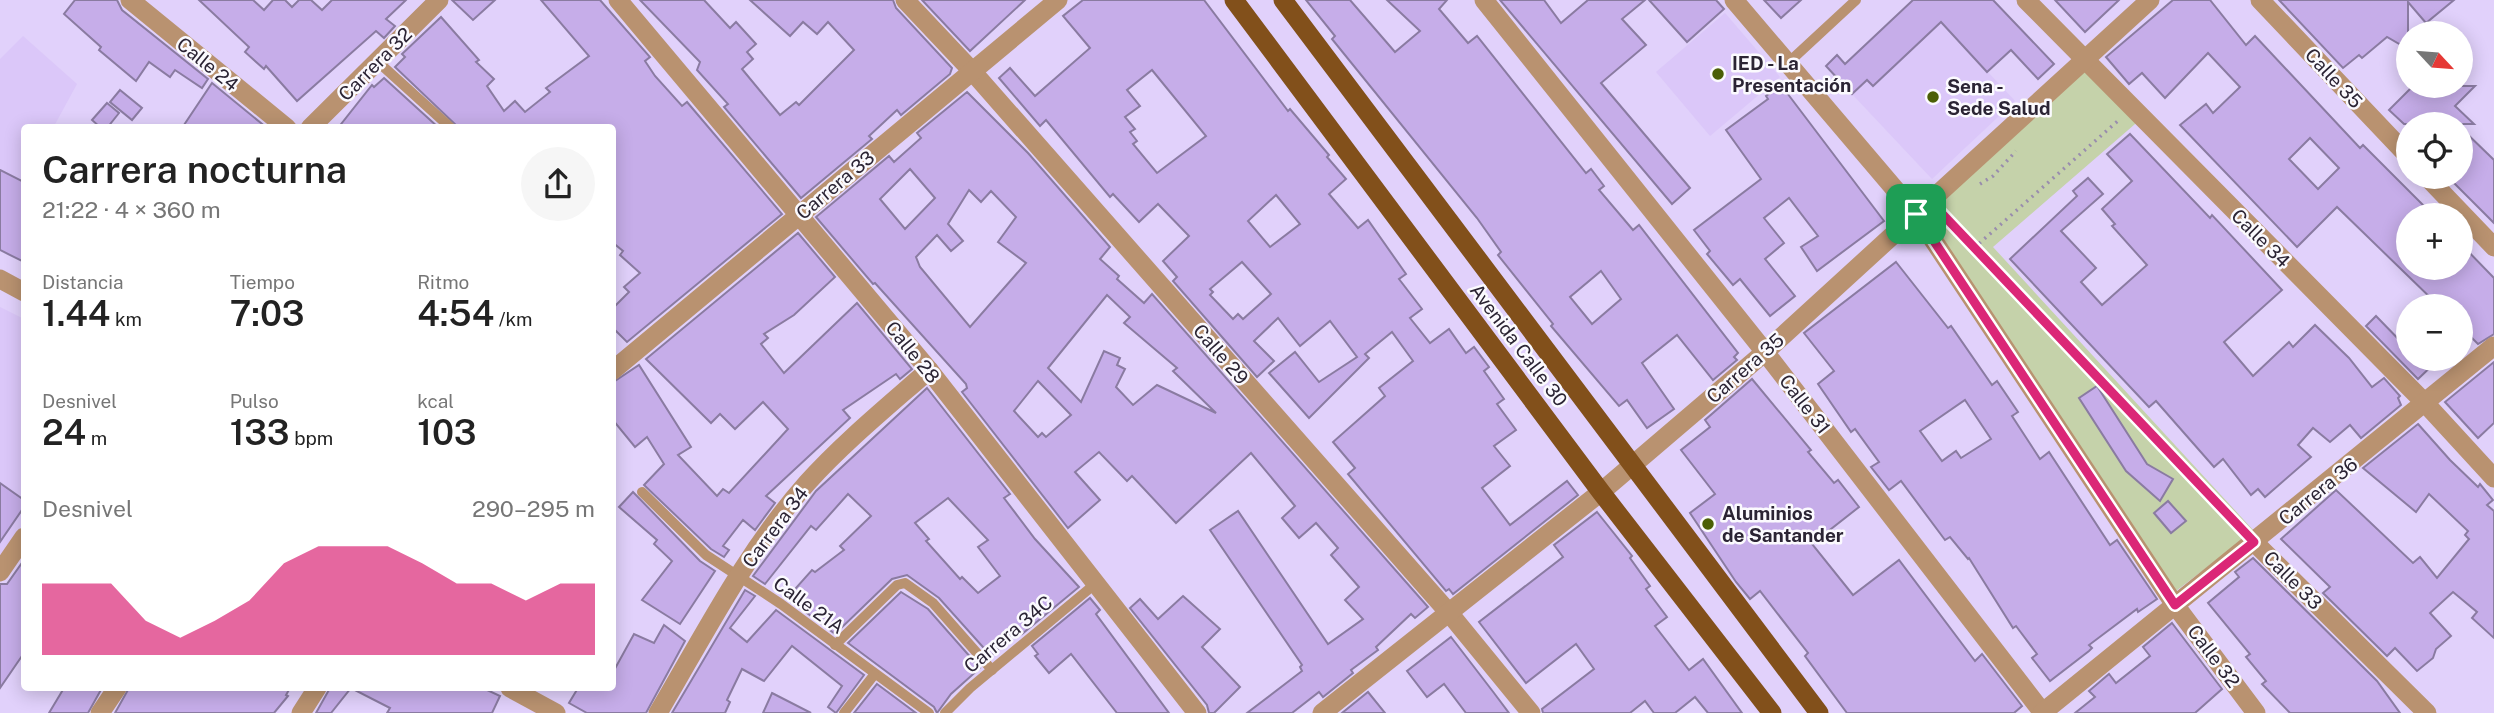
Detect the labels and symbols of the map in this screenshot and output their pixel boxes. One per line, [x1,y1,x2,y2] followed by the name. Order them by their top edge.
[2396,21,2473,98] north arrow
[334,23,416,105] street label: Carrera 32
[173,33,243,95] street label: Calle 24
[2301,44,2367,112] street label: Calle 35
[1732,52,1851,96] place label: IED - La Presentación
[1710,66,1726,82] marker: IED - La Presentación
[1947,75,2051,119] place label: Sena - Sede Salud
[1925,89,1941,105] marker: Sena - Sede Salud
[792,146,878,224] street label: Carrera 33
[1886,184,1946,244] pin
[2227,204,2295,272] street label: Calle 34
[1466,279,1572,411] street label: Avenida Calle 30
[881,317,945,387] street label: Calle 28
[1189,319,1253,389] street label: Calle 29
[1702,328,1788,408] street label: Carrera 35
[1775,370,1835,438] street label: Calle 31
[2274,453,2362,529] street label: Carrera 36
[738,482,812,572] street label: Carrera 34
[1722,502,1844,546] place label: Aluminios de Santander
[1700,516,1716,532] marker: Aluminios de Santander
[2259,546,2327,614] street label: Calle 33
[769,572,849,638] street label: Calle 21A
[960,591,1056,677] street label: Carrera 34C
[2183,620,2245,692] street label: Calle 32

